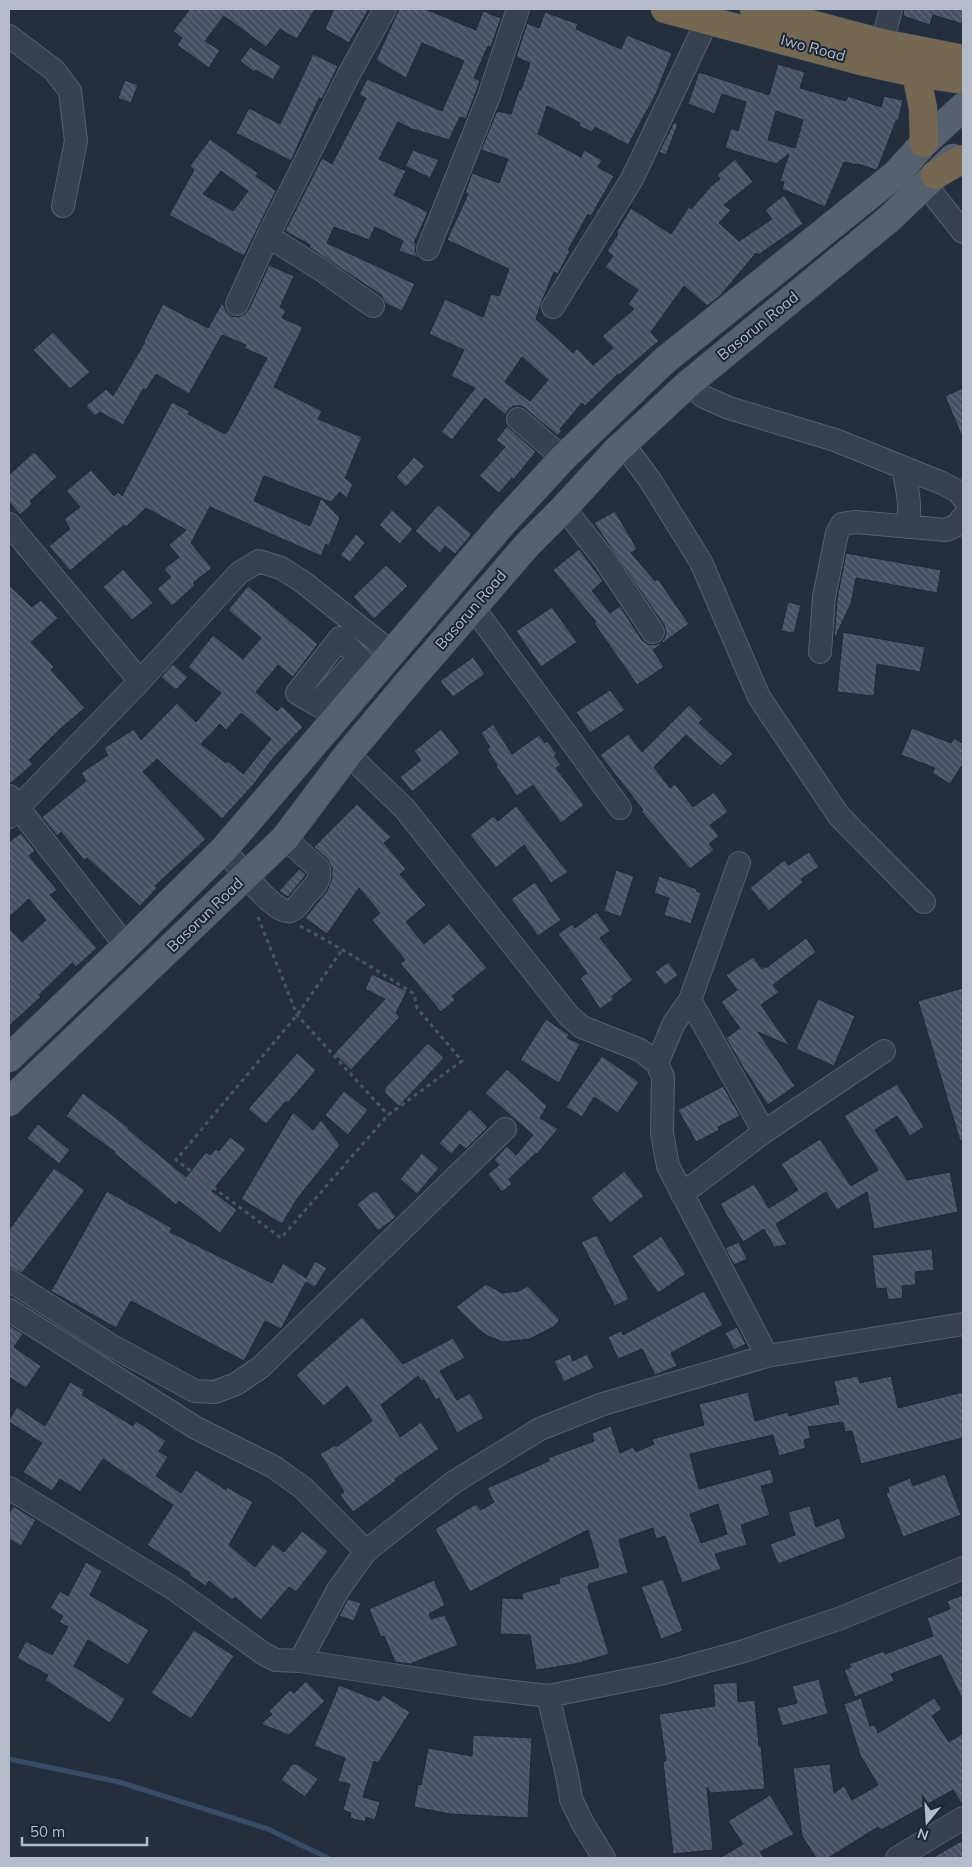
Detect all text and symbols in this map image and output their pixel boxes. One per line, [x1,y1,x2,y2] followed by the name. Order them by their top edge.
[779,30,848,65] street label: Iwo Road
[713,287,802,364] street label: Basorun Road
[431,566,510,653] street label: Basorun Road
[163,873,247,956] street label: Basorun Road
[902,1797,952,1847] north arrow
[22,1814,148,1846] scale bar
[30,1822,65,1841] text: 50 m
[915,1824,931,1845] text: N

